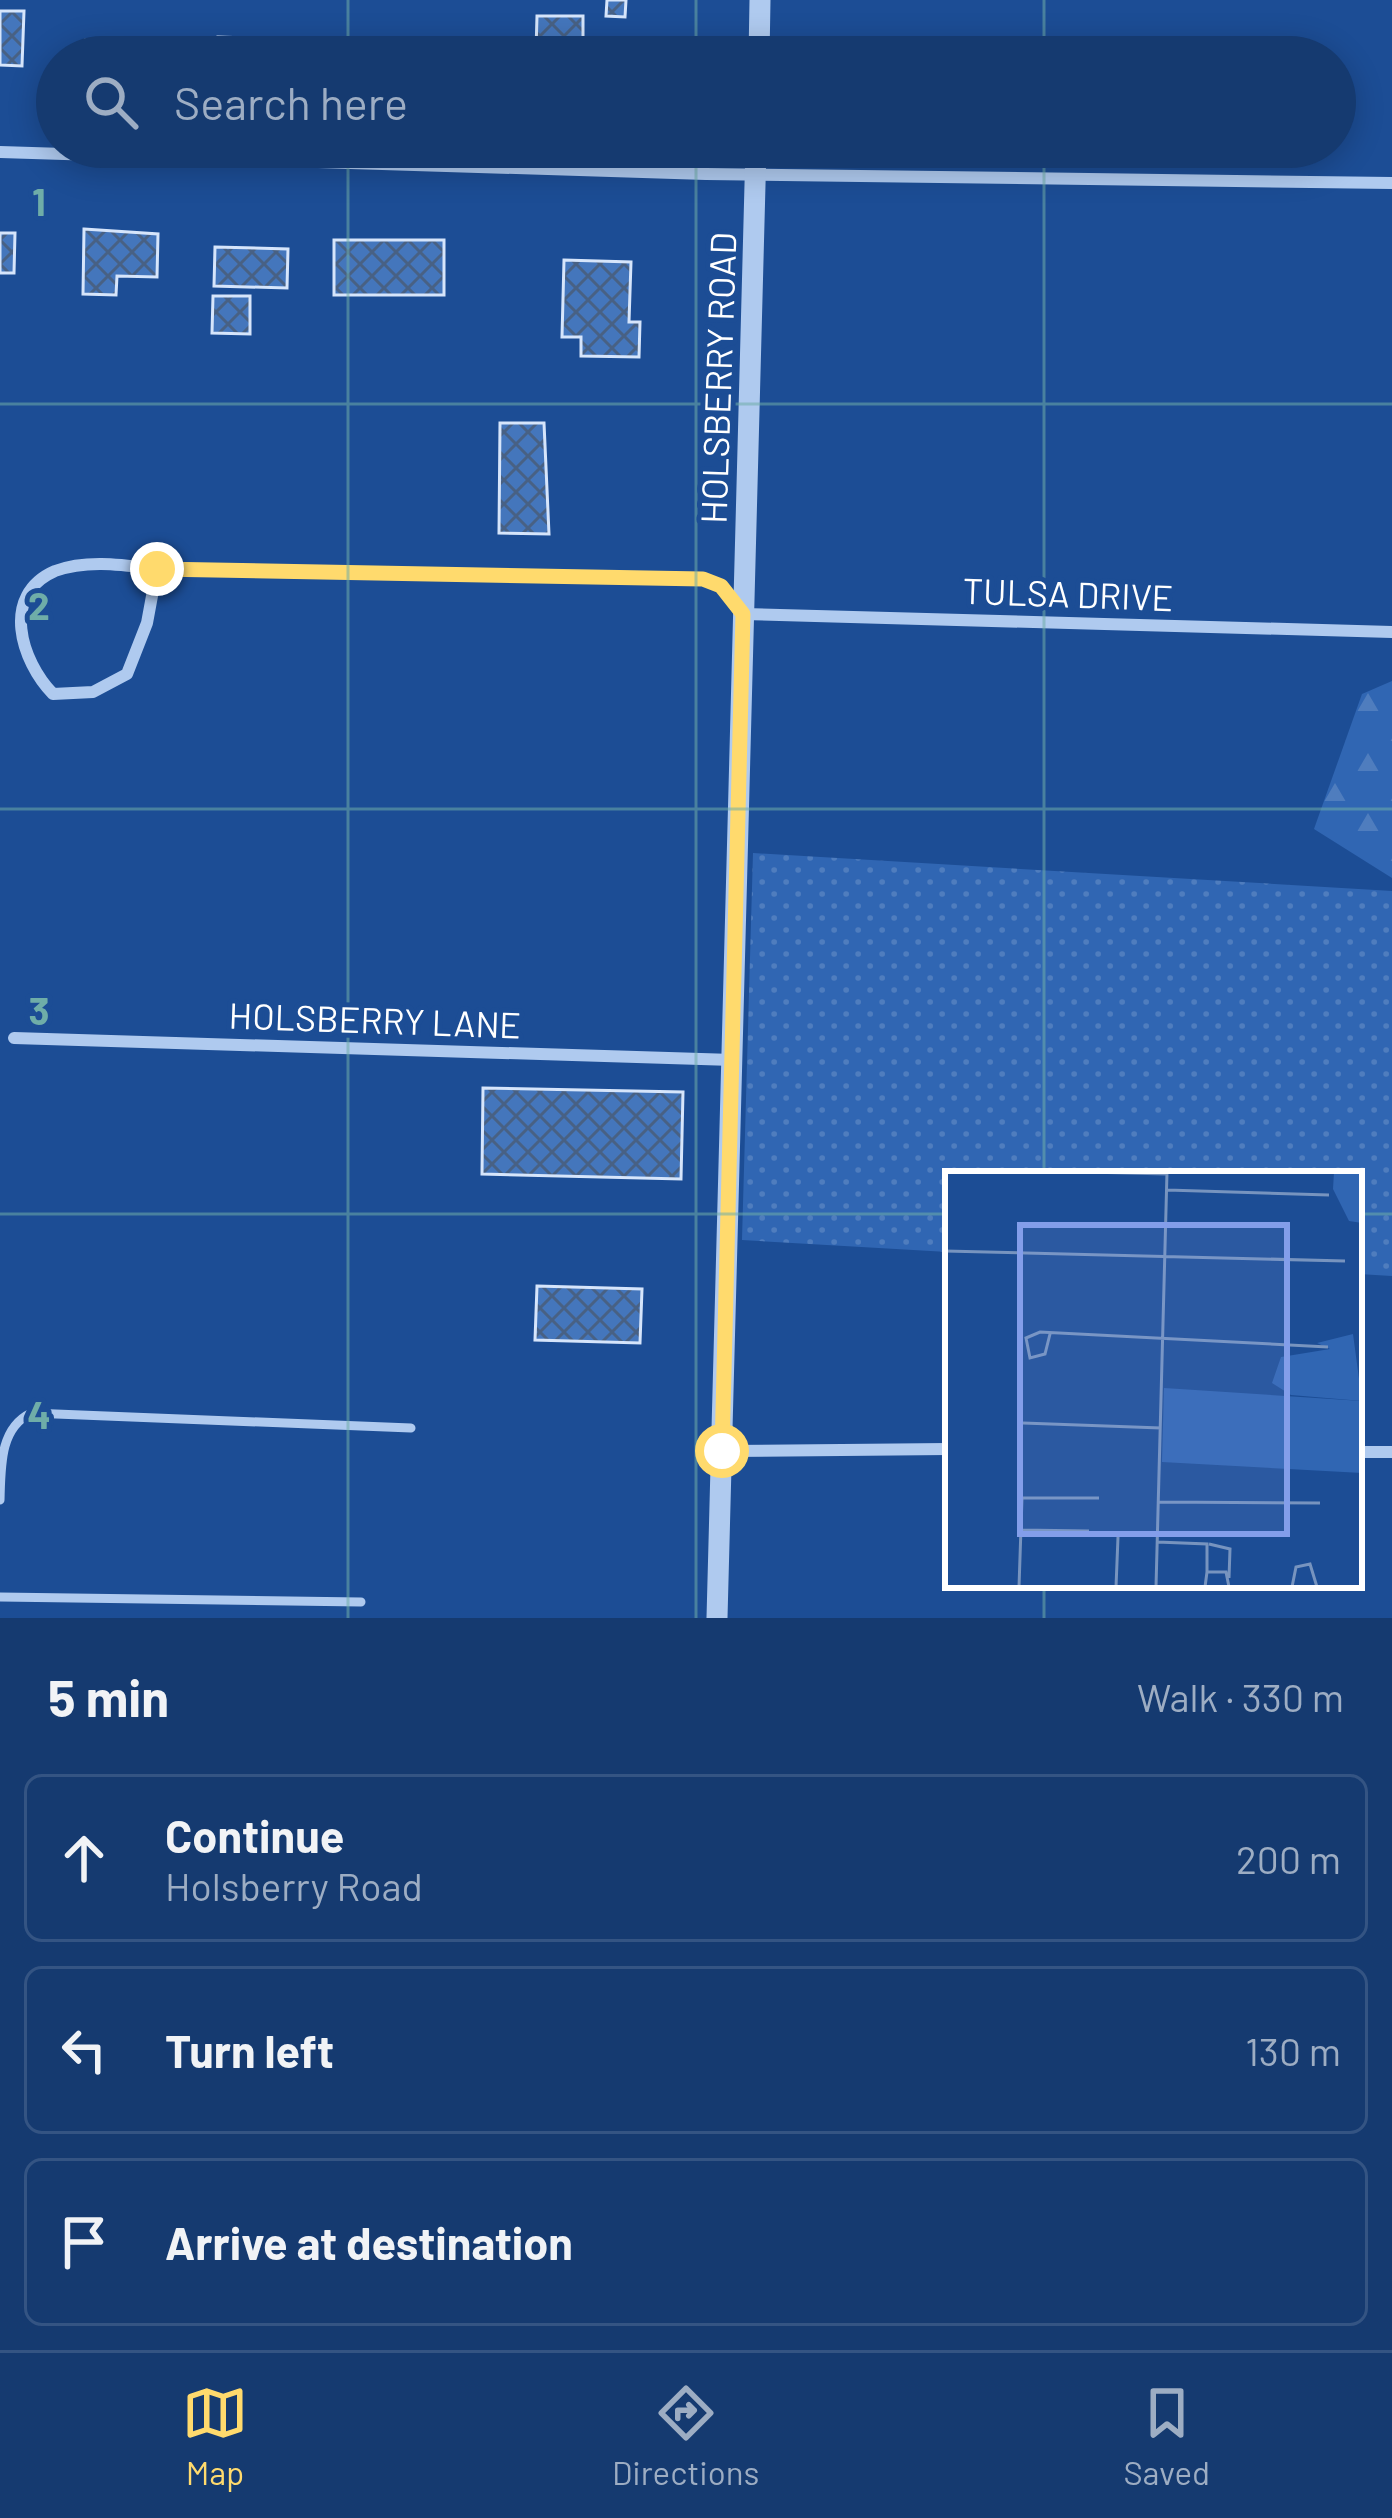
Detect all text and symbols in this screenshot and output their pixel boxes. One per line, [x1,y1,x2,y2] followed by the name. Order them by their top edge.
[36,36,1356,168] search box
[78,69,144,135] icon: search
[174,75,408,129] text: Search here
[32,177,46,224] text: 1
[690,232,744,524] street label: HOLSBERRY ROAD
[130,542,184,596] route end
[962,568,1174,618] street label: TULSA DRIVE
[28,581,50,628] text: 2
[28,986,50,1033] text: 3
[228,992,522,1046] street label: HOLSBERRY LANE
[945,1171,1362,1588] inset map
[27,1390,51,1437] text: 4
[695,1424,749,1478] route start
[48,1666,169,1727] text: 5 min
[1137,1673,1344,1720] text: Walk · 330 m
[165,1808,344,1862] text: Continue
[51,1825,117,1891] icon: ahead
[1236,1835,1341,1882] text: 200 m
[165,1862,423,1909] text: Holsberry Road
[51,2017,117,2083] icon: left
[165,2023,334,2077] text: Turn left
[1245,2027,1341,2074] text: 130 m
[51,2209,117,2275] icon: arrive
[165,2215,573,2269] text: Arrive at destination
[182,2380,248,2492] tab: Map
[612,2380,759,2492] tab: Directions
[1123,2380,1210,2492] tab: Saved

